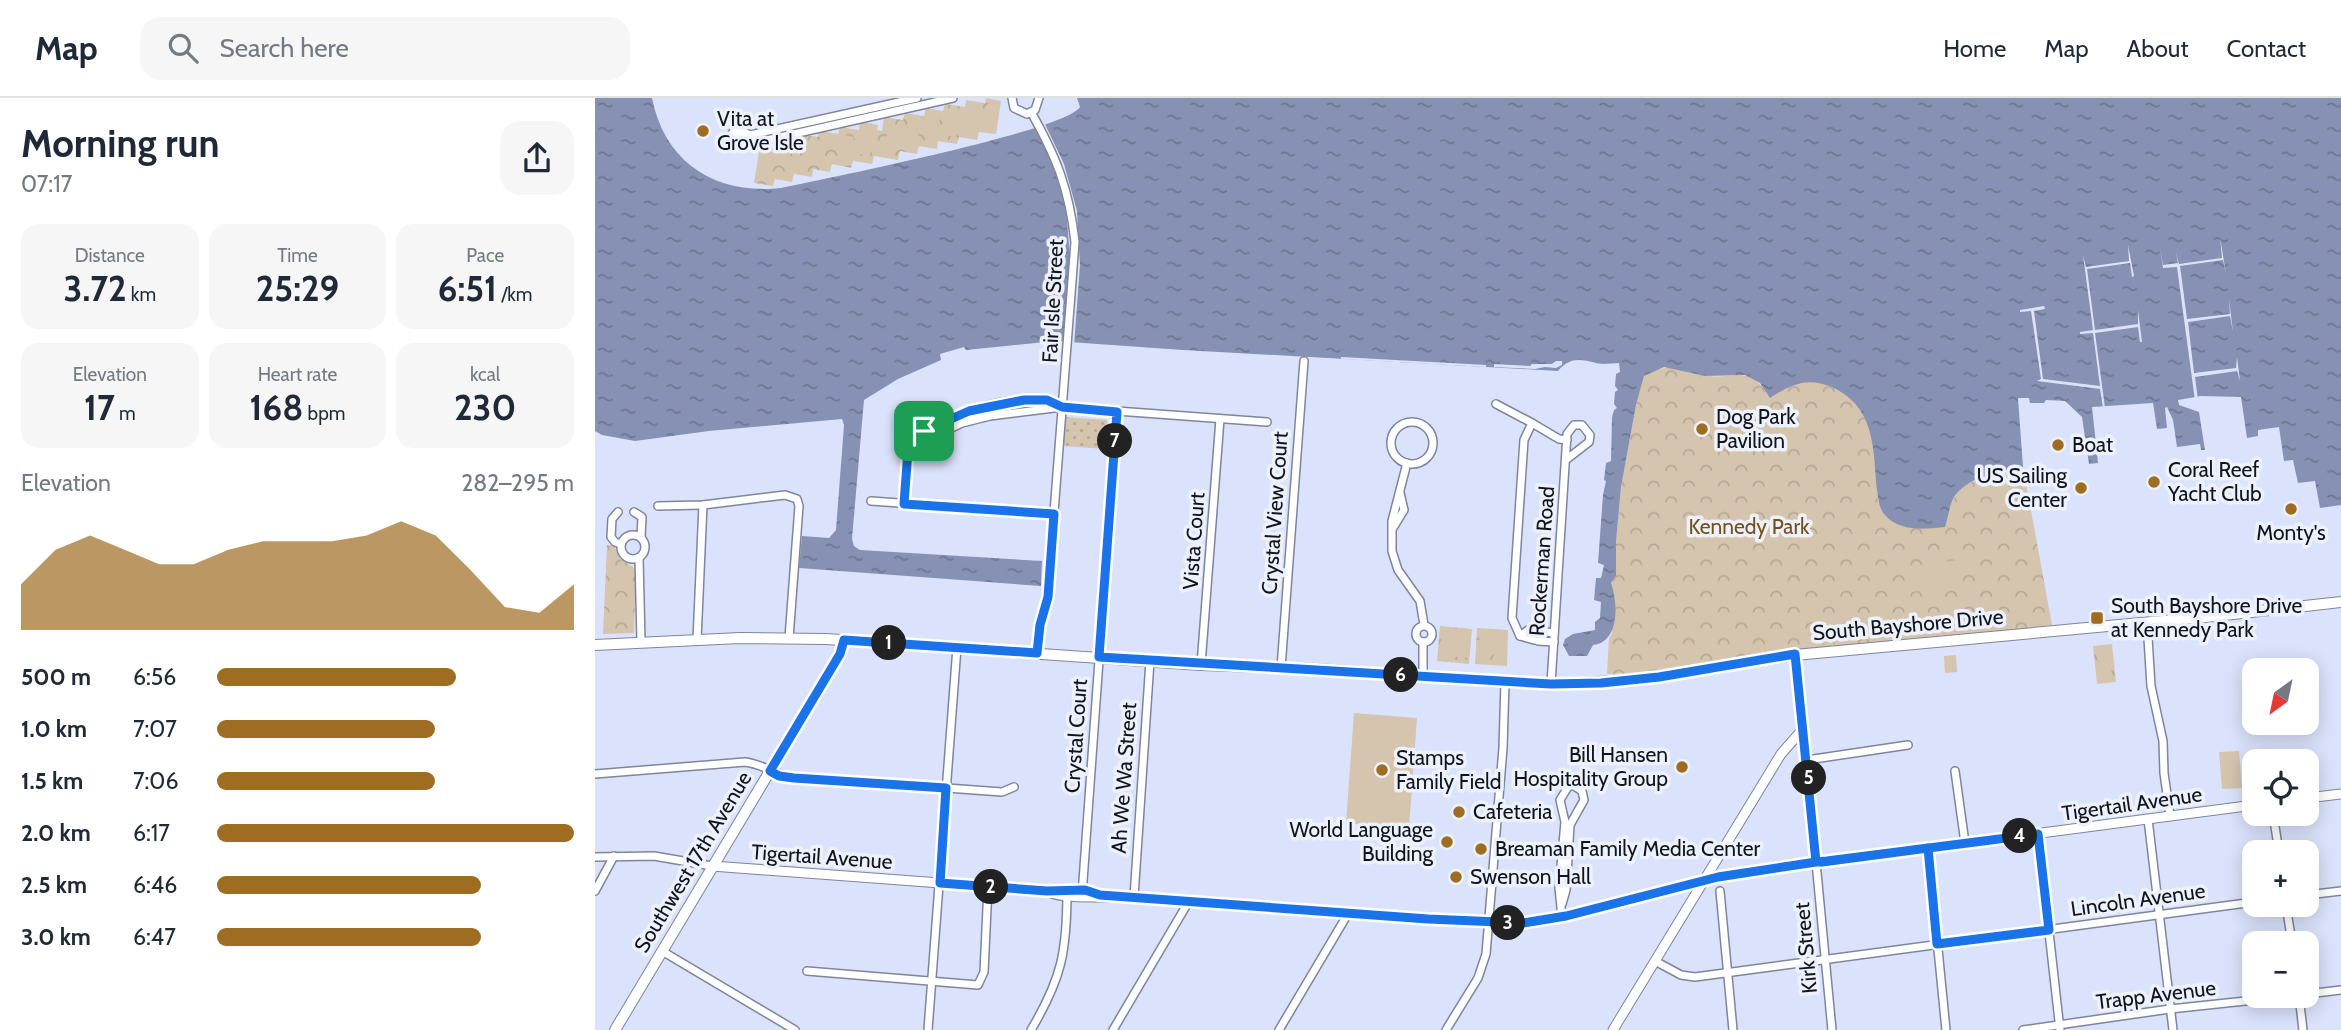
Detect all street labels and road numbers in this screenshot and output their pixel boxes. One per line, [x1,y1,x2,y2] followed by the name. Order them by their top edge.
[1037,238,1068,363] street label: Fair Isle Street
[1256,431,1293,595] street label: Crystal View Court
[1524,485,1559,637] street label: Rockerman Road
[1178,491,1209,591] street label: Vista Court
[1812,604,2005,645] street label: South Bayshore Drive
[1059,678,1092,794] street label: Crystal Court
[1106,702,1141,854] street label: Ah We Wa Street
[629,767,757,957] street label: Southwest 17th Avenue
[2060,781,2204,826] street label: Tigertail Avenue
[751,839,894,874] street label: Tigertail Avenue
[2069,878,2207,921] street label: Lincoln Avenue
[1789,901,1822,995] street label: Kirk Street
[2095,975,2218,1014] street label: Trapp Avenue

